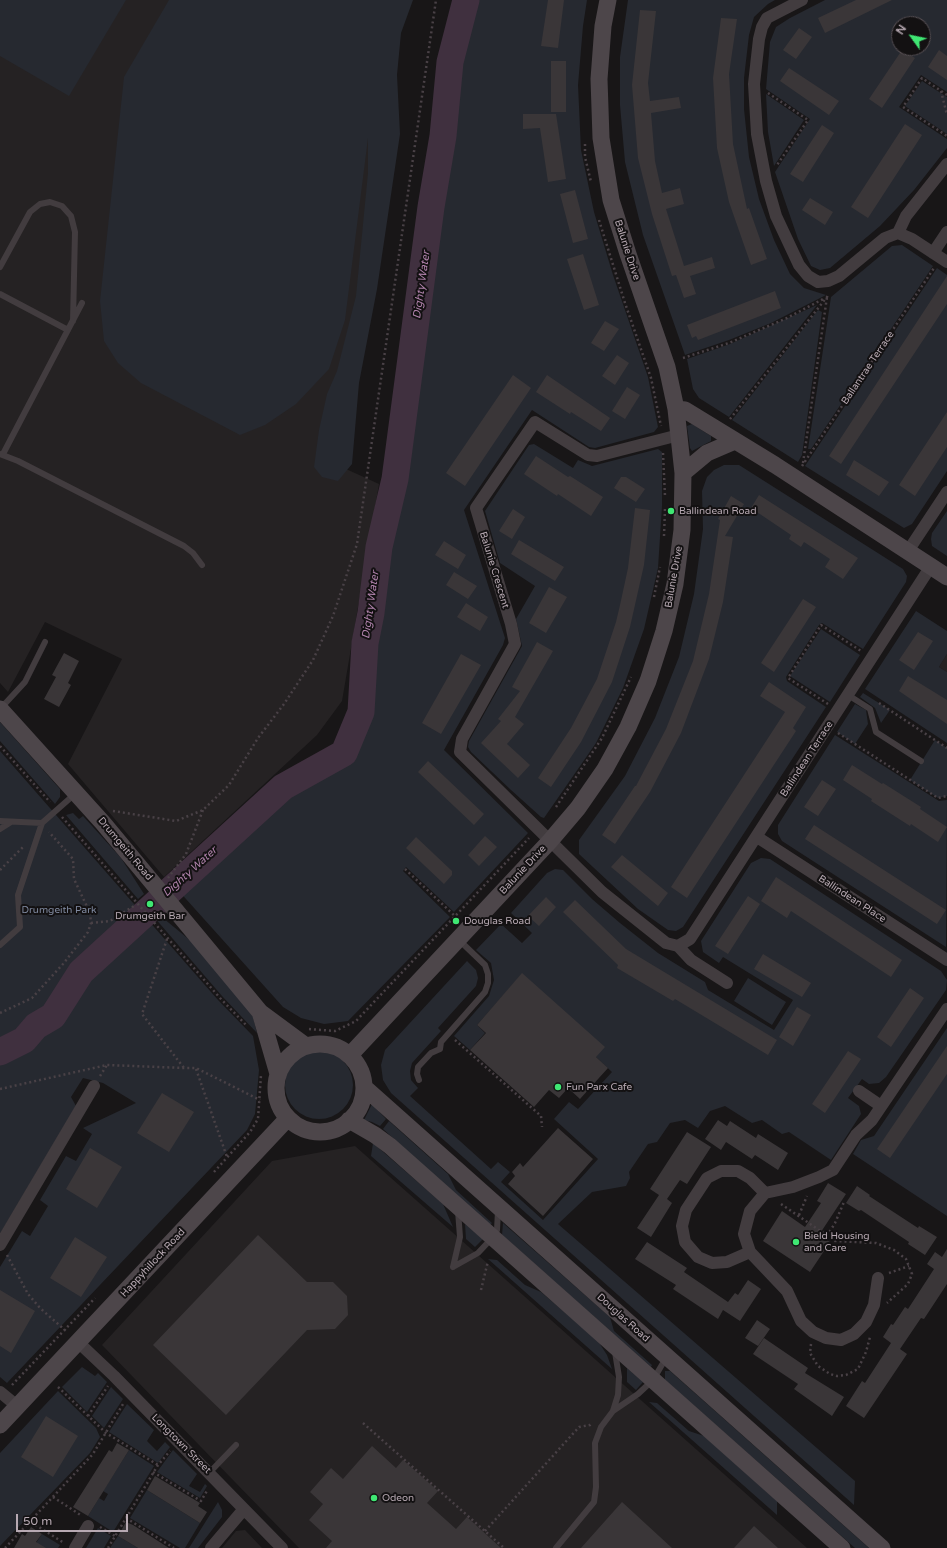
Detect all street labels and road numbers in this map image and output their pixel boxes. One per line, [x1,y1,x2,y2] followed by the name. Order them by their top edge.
[612,218,642,282] street label: Balunie Drive
[839,329,897,407] street label: Ballantrae Terrace
[477,530,511,610] street label: Balunie Crescent
[663,545,685,609] street label: Balunie Drive
[778,719,836,799] street label: Ballindean Terrace
[95,815,155,883] street label: Drumgeith Road
[497,843,549,897] street label: Balunie Drive
[816,873,888,925] street label: Ballindean Place
[118,1226,188,1300] street label: Happyhillock Road
[594,1291,652,1345] street label: Douglas Road
[149,1412,213,1476] street label: Longtown Street

